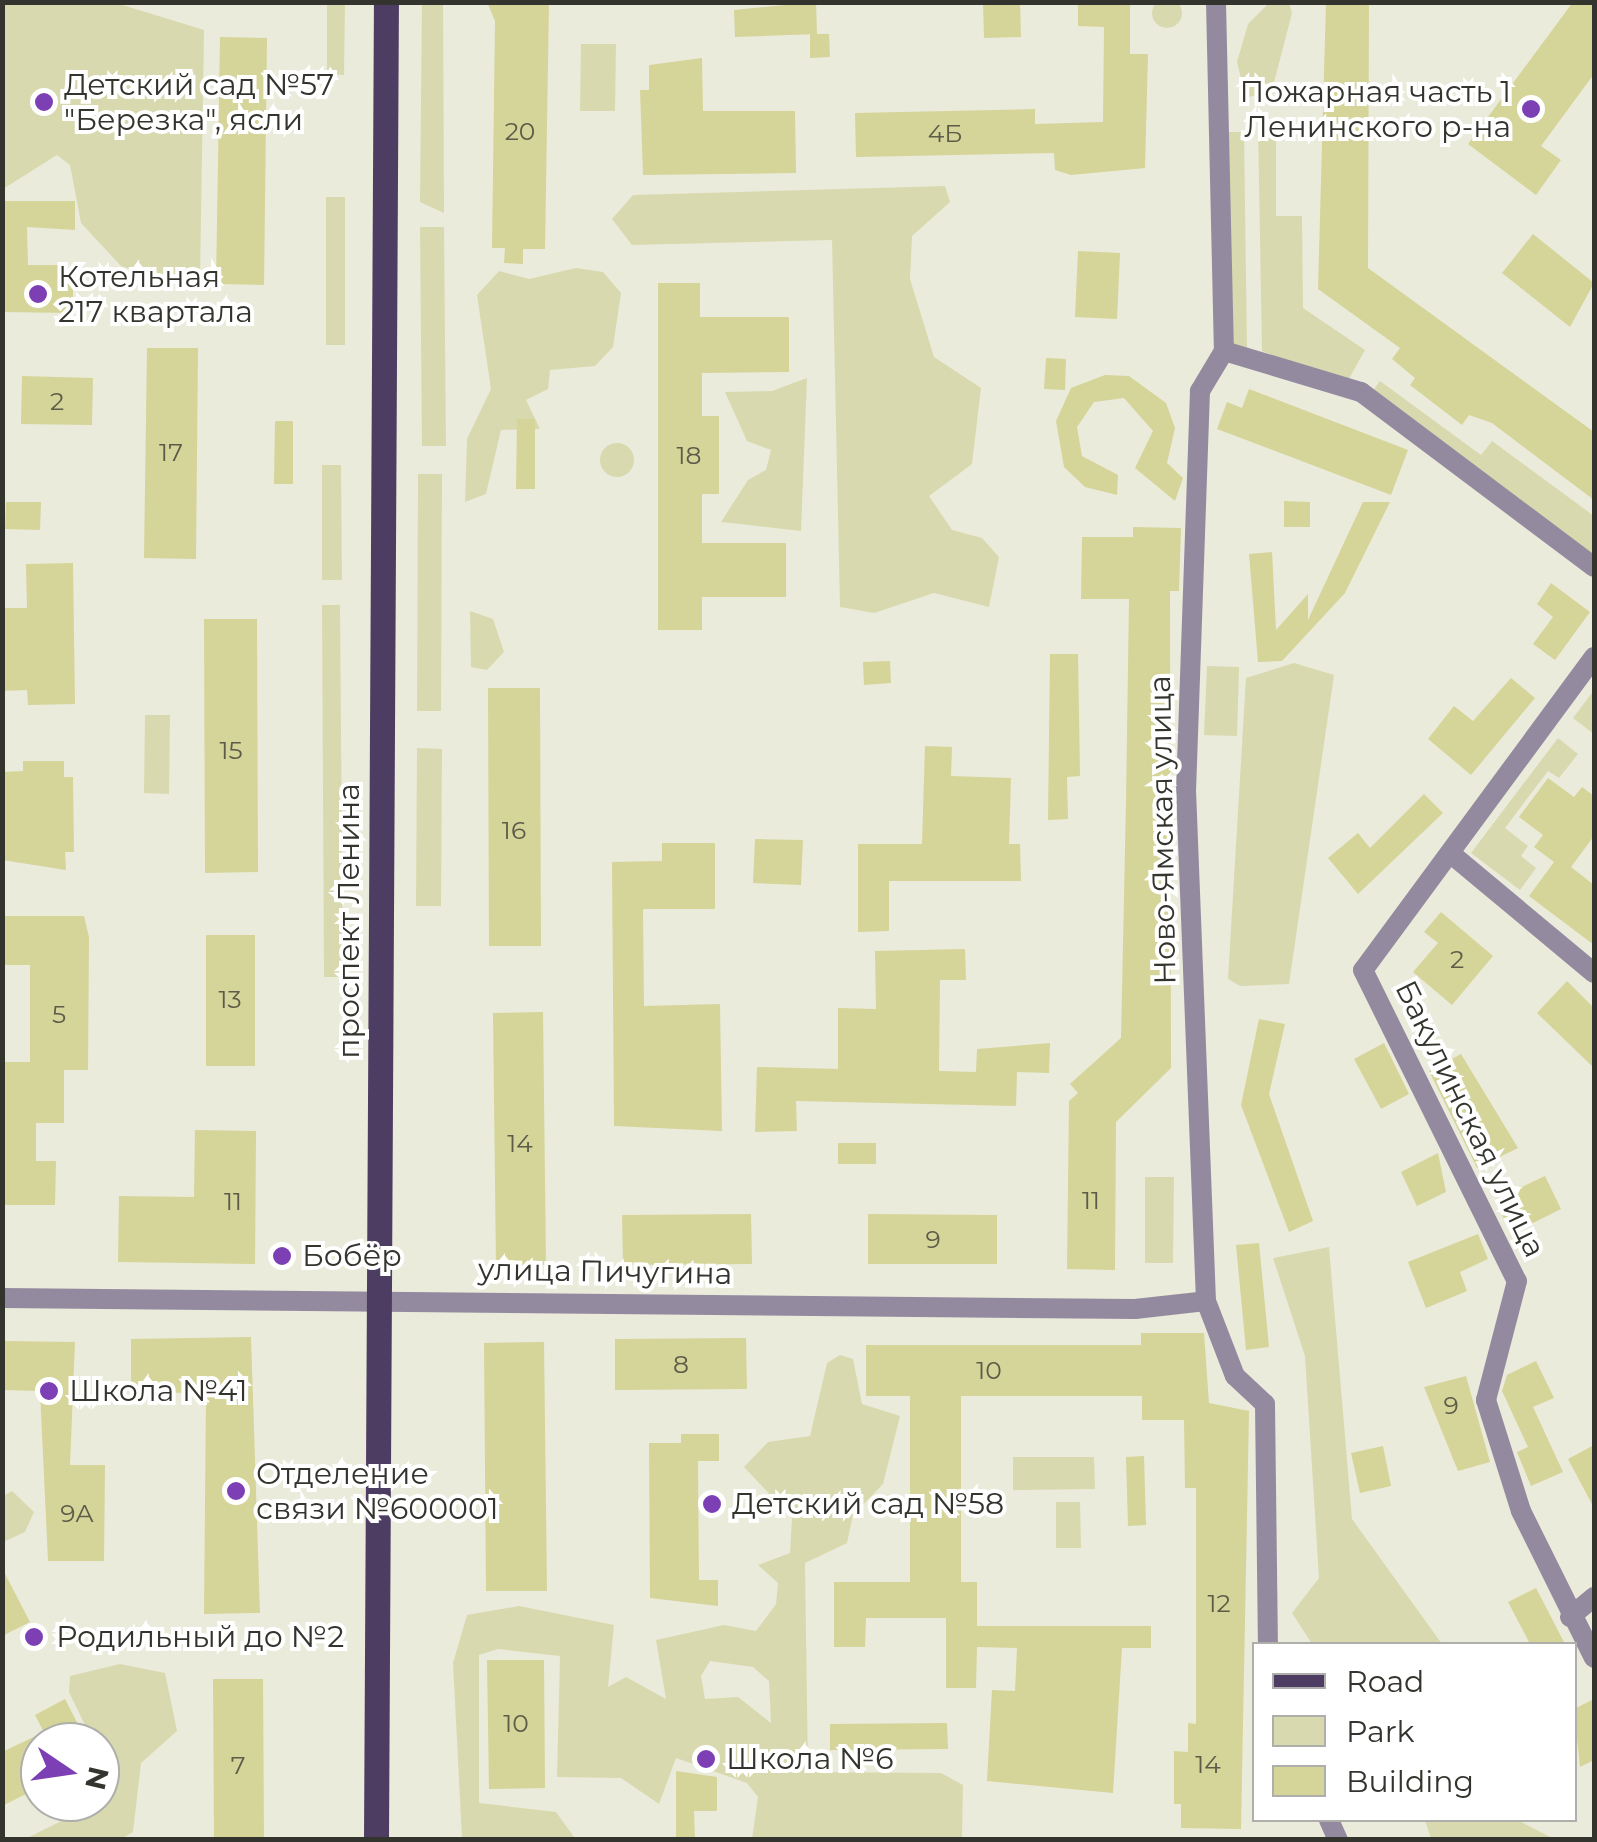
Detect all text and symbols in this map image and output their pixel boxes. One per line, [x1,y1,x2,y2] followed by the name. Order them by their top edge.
[64,67,334,138] place label: Детский сад №57 "Березка", ясли
[1240,74,1511,144] place label: Пожарная часть 1 Ленинского р-на
[33,91,55,113] marker: Детский сад №57 "Березка", ясли
[1520,98,1542,120] marker: Пожарная часть 1 Ленинского р-на
[505,116,535,146] house number: 20
[928,118,962,148] house number: 4Б
[58,259,253,330] place label: Котельная 217 квартала
[27,283,49,305] marker: Котельная 217 квартала
[50,386,64,416] house number: 2
[159,437,183,467] house number: 17
[677,440,701,470] house number: 18
[1142,675,1184,985] street label: Ново-Ямская улица
[219,735,243,765] house number: 15
[331,783,367,1059] street label: проспект Ленина
[502,815,526,845] house number: 16
[1450,944,1464,974] house number: 2
[1387,975,1553,1263] street label: Бакулинская улица
[218,984,242,1014] house number: 13
[52,999,66,1029] house number: 5
[507,1128,533,1158] house number: 14
[1082,1185,1100,1215] house number: 11
[224,1186,242,1216] house number: 11
[925,1224,941,1254] house number: 9
[302,1238,402,1274] place label: Бобёр
[271,1245,293,1267] marker: Бобёр
[478,1252,732,1292] street label: улица Пичугина
[673,1349,689,1379] house number: 8
[976,1355,1002,1385] house number: 10
[69,1373,248,1409] place label: Школа №41
[38,1380,60,1402] marker: Школа №41
[1443,1390,1459,1420] house number: 9
[256,1456,499,1526] place label: Отделение связи №600001
[225,1480,247,1502] marker: Отделение связи №600001
[732,1486,1004,1522] place label: Детский сад №58
[701,1493,723,1515] marker: Детский сад №58
[60,1498,94,1528] house number: 9А
[1207,1588,1231,1618] house number: 12
[56,1619,344,1655] place label: Родильный до №2
[21,1624,47,1650] marker: Родильный до №2
[1252,1642,1577,1822] legend
[1346,1663,1424,1700] text: Road
[503,1708,529,1738] house number: 10
[1346,1713,1415,1750] text: Park
[20,1722,120,1822] north arrow
[726,1741,894,1777] place label: Школа №6
[695,1748,717,1770] marker: Школа №6
[1195,1749,1221,1779] house number: 14
[231,1750,245,1780] house number: 7
[78,1763,116,1793] text: N
[1346,1763,1474,1800] text: Building

